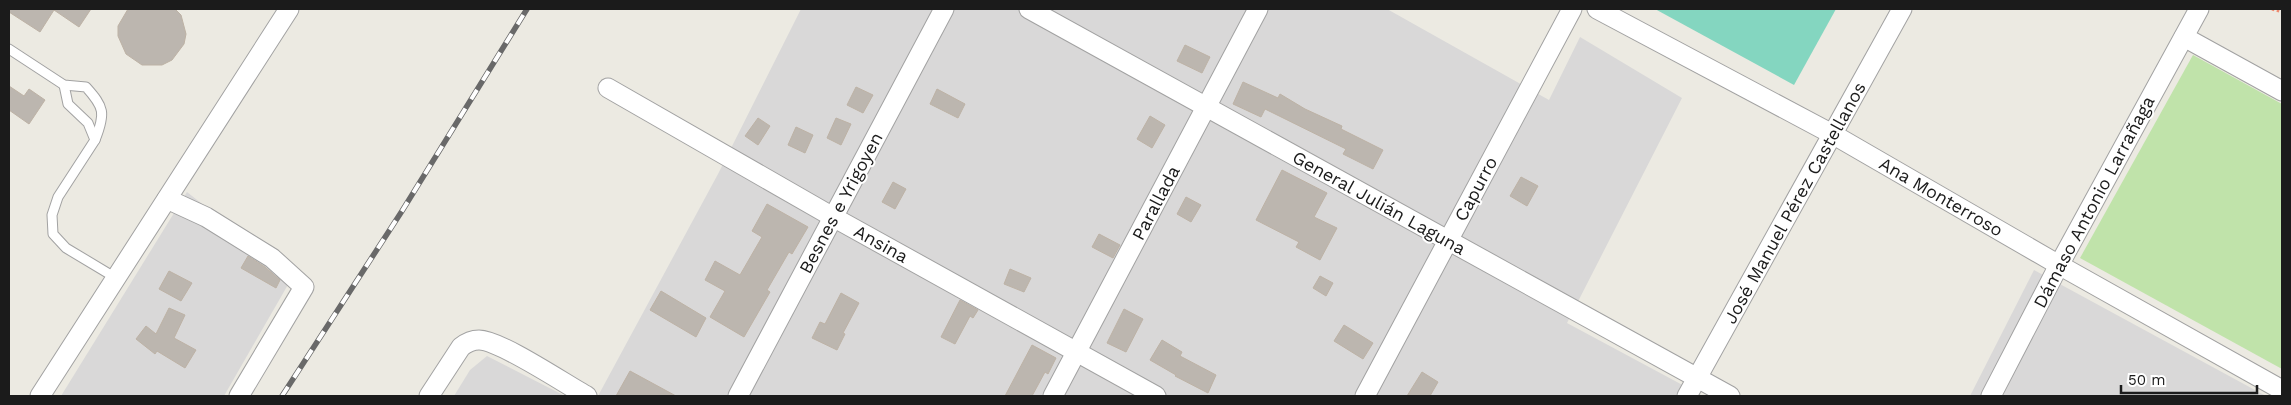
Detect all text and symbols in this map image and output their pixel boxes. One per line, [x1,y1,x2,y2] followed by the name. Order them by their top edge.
[1719,78,1870,327] street label: José Manuel Pérez Castellanos
[2029,92,2158,311] street label: Dámaso Antonio Larrañaga
[794,129,887,277] street label: Besnes e Yrigoyen
[1289,146,1469,259] street label: General Julián Laguna
[1450,153,1501,225] street label: Capurro
[1876,153,2007,241] street label: Ana Monterroso
[1127,162,1184,244] street label: Parallada
[851,220,912,267] street label: Ansina
[2121,362,2257,394] scale bar
[2128,371,2165,389] text: 50 m

